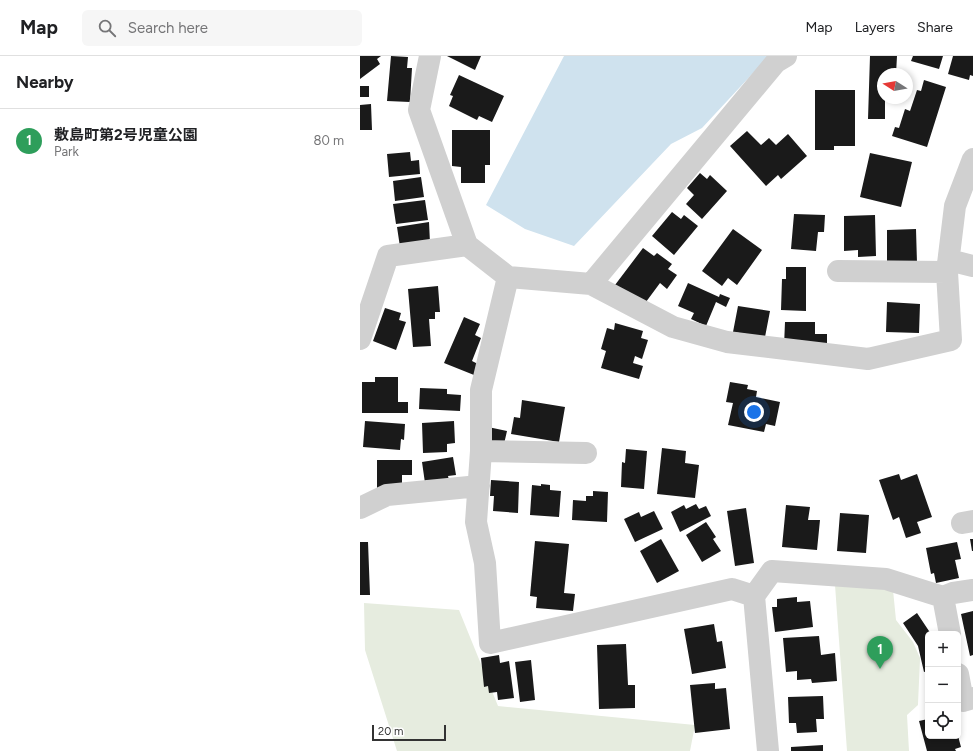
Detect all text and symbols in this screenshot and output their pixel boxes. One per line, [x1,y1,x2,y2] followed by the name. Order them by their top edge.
[82,10,362,46] search box
[20,16,58,39] text: Map
[96,17,118,39] icon: search
[128,19,208,37] text: Search here
[805,19,833,36] text: Map
[855,19,895,36] text: Layers
[917,19,953,36] text: Share
[877,68,913,104] north arrow
[16,72,74,92] text: Nearby
[54,126,198,144] text: 敷島町第2号児童公園
[26,133,32,148] text: 1
[313,133,344,148] text: 80 m
[54,144,79,159] text: Park
[744,402,764,422] your location
[925,631,961,739] map controls
[925,631,961,667] button: +
[867,636,893,669] pin: 1
[925,667,961,703] button: −
[925,703,961,739] button: locate
[372,723,446,742] scale bar
[378,725,403,738] text: 20 m

